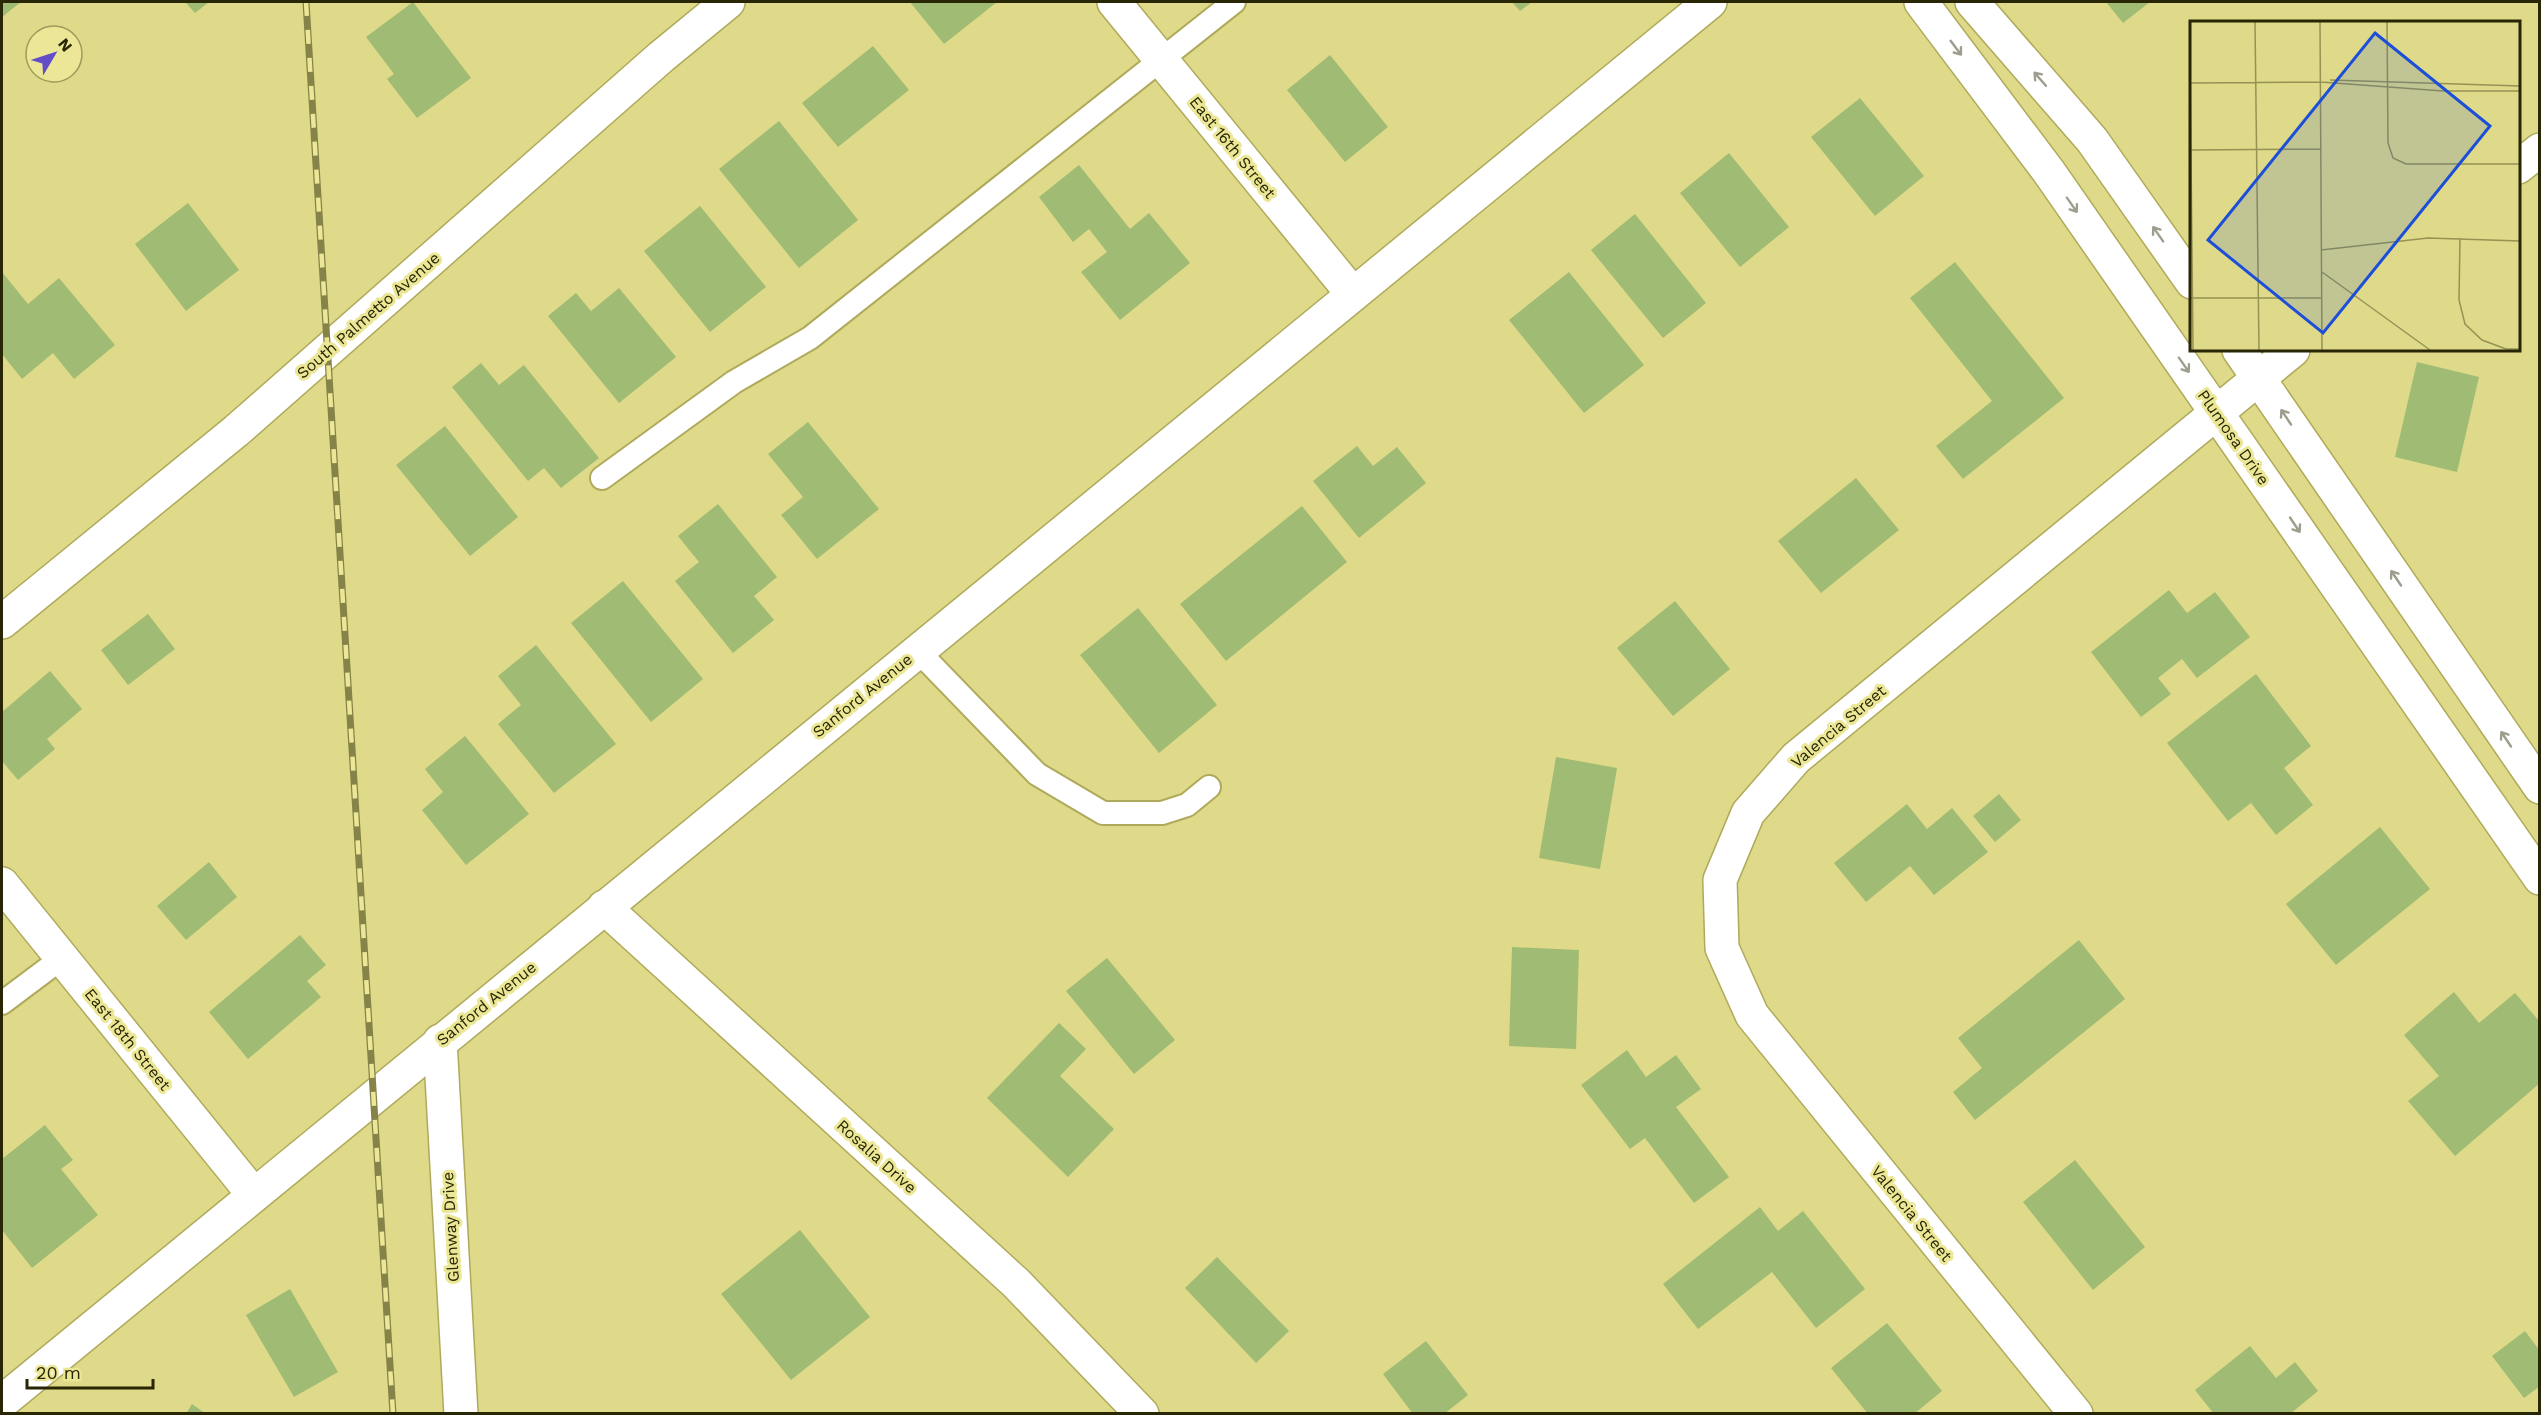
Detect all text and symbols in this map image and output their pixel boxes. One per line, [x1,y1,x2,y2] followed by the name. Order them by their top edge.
[2190,21,2520,351] inset map
[24,24,84,84] north arrow
[54,34,76,55] text: N
[1950,40,1962,56] one-way arrow
[2033,71,2046,87] one-way arrow
[1186,92,1280,202] street label: East 16th Street
[2066,197,2078,213] one-way arrow
[2152,226,2164,243] one-way arrow
[293,248,444,383] street label: South Palmetto Avenue
[2178,356,2190,372] one-way arrow
[2194,386,2273,489] street label: Plumosa Drive
[2280,409,2292,426] one-way arrow
[2289,516,2301,533] one-way arrow
[2390,570,2402,586] one-way arrow
[809,650,916,741] street label: Sanford Avenue
[1787,681,1890,772] street label: Valencia Street
[2500,731,2512,747] one-way arrow
[433,958,540,1049] street label: Sanford Avenue
[81,984,175,1094] street label: East 18th Street
[833,1116,920,1197] street label: Rosalia Drive
[1867,1161,1956,1265] street label: Valencia Street
[438,1171,463,1283] street label: Glenway Drive
[27,1352,153,1390] scale bar
[36,1362,81,1383] text: 20 m

